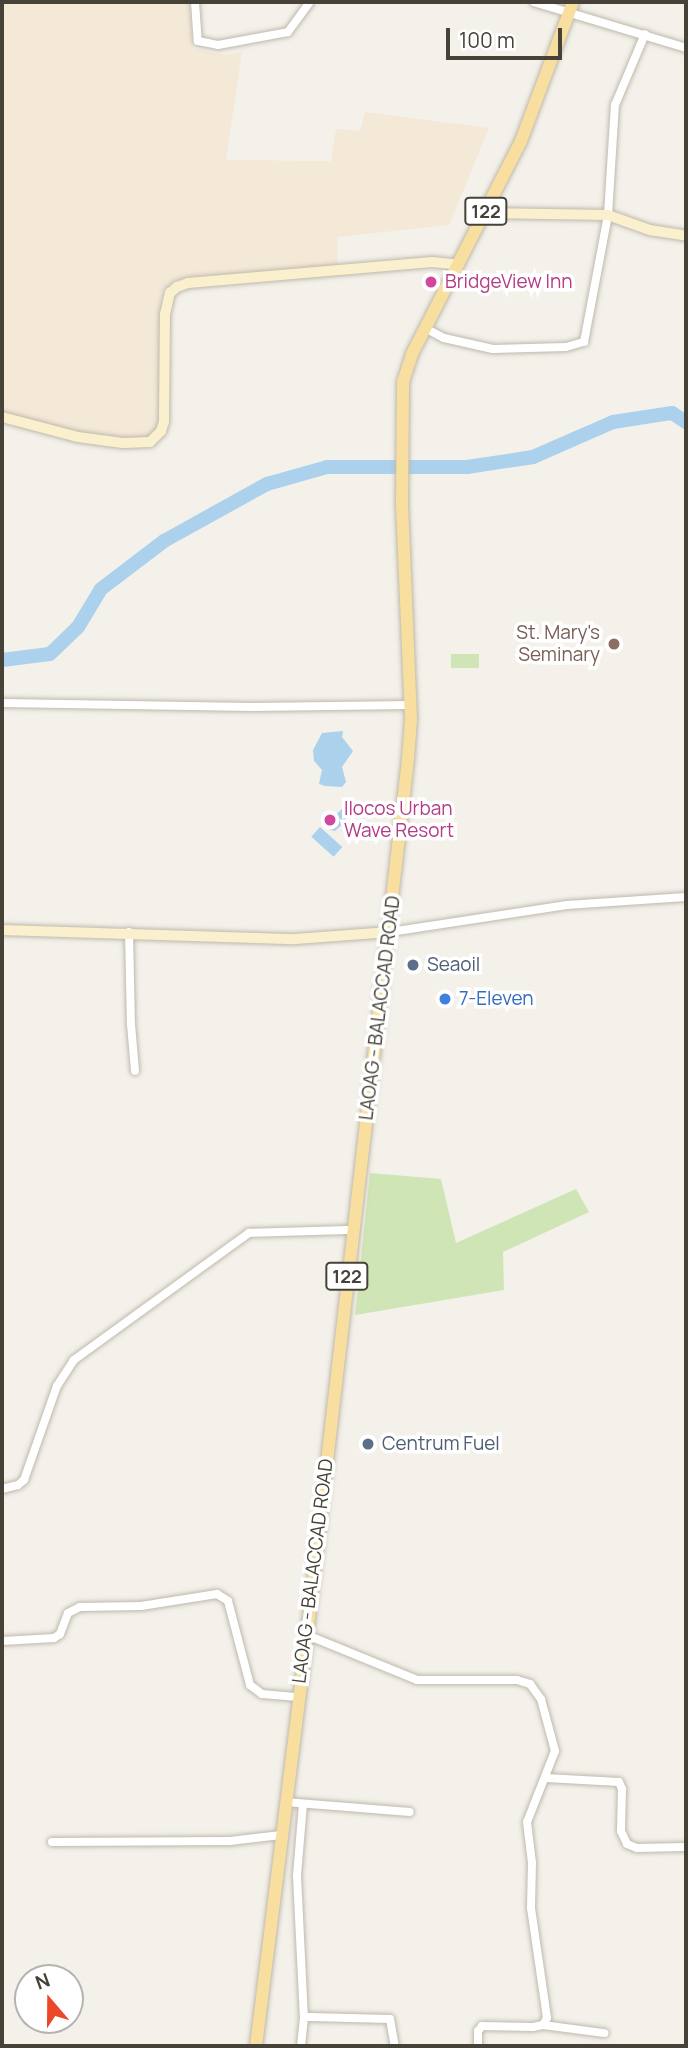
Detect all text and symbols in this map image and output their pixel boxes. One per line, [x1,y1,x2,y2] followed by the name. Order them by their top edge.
[450,14,566,58] scale bar
[459,26,515,54] text: 100 m
[463,196,509,226] road number: 122
[445,271,573,293] place label: BridgeView Inn
[423,274,439,290] marker: BridgeView Inn
[516,622,600,666] place label: St. Mary's Seminary
[606,636,622,652] marker: St. Mary's Seminary
[344,798,454,842] place label: Ilocos Urban Wave Resort
[322,812,338,828] marker: Ilocos Urban Wave Resort
[355,894,405,1122] street label: LAOAG - BALACCAD ROAD
[427,954,480,976] place label: Seaoil
[405,957,421,973] marker: Seaoil
[459,988,534,1010] place label: 7-Eleven
[437,991,453,1007] marker: 7-Eleven
[324,1261,370,1290] road number: 122
[382,1433,500,1455] place label: Centrum Fuel
[360,1436,376,1452] marker: Centrum Fuel
[288,1457,338,1685] street label: LAOAG - BALACCAD ROAD
[14,1964,84,2034] north arrow
[32,1967,53,1996] text: N

